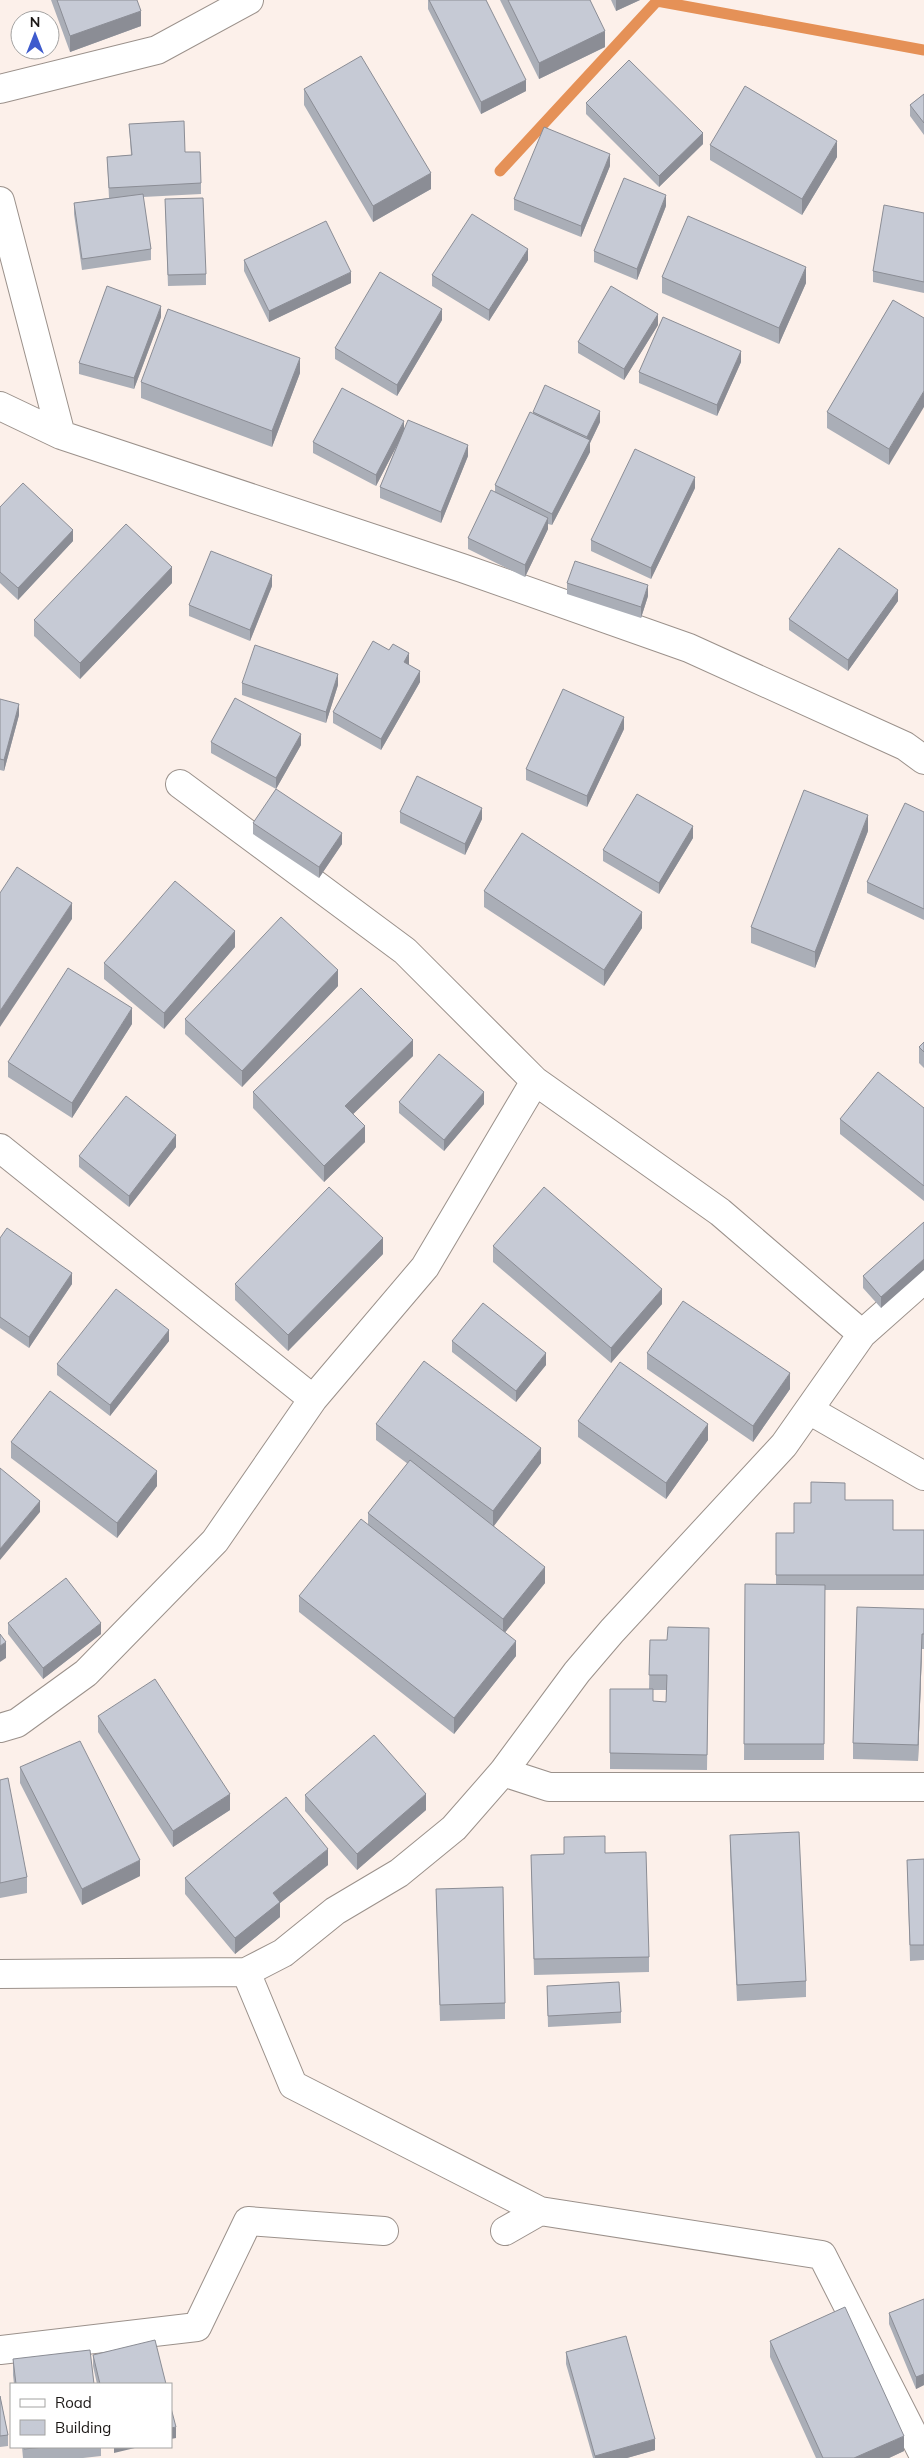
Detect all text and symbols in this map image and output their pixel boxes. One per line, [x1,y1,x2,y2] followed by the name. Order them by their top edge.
[10,10,60,60] north arrow
[30,13,40,31] text: N
[10,2383,172,2448] legend
[55,2393,92,2412] text: Road
[55,2418,111,2437] text: Building

